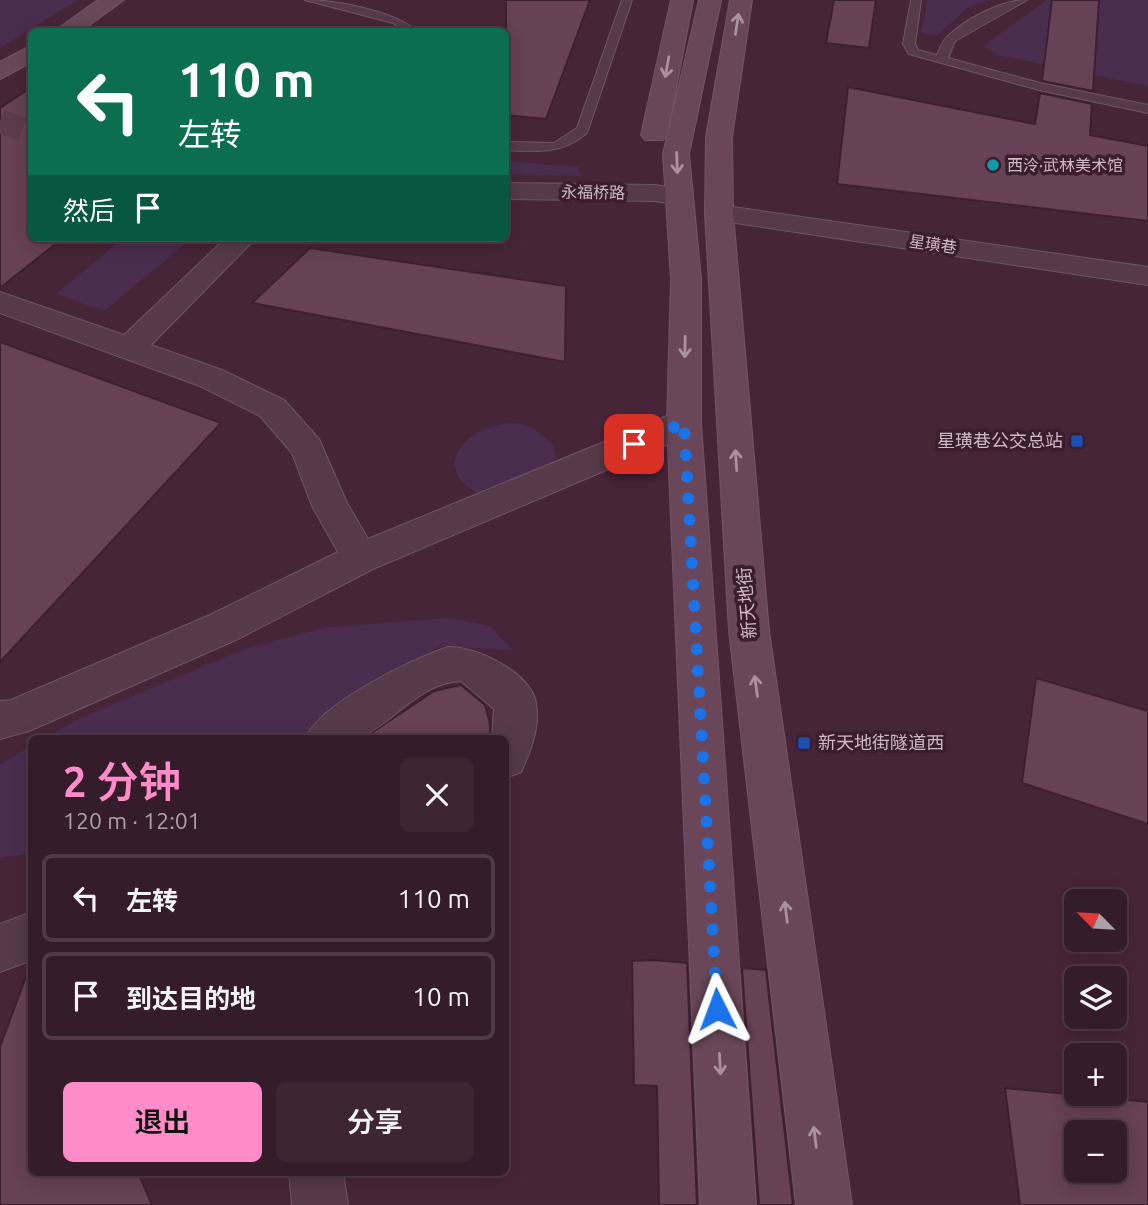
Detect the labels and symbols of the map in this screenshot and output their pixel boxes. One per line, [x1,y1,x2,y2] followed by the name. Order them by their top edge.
[731,13,744,36] one-way arrow
[660,55,673,78] one-way arrow
[670,151,684,174] one-way arrow
[1007,156,1123,174] place label: 西泠·武林美术馆
[985,157,1001,173] marker: 西泠·武林美术馆
[561,182,625,202] street label: 永福桥路
[908,232,958,256] street label: 星璜巷
[678,335,691,358] one-way arrow
[604,414,664,474] pin
[937,430,1063,450] place label: 星璜巷公交总站
[1069,433,1085,449] marker: 星璜巷公交总站
[729,449,742,471] one-way arrow
[733,566,759,640] street label: 新天地街
[749,675,762,698] one-way arrow
[818,732,944,752] place label: 新天地街隧道西
[796,735,812,751] marker: 新天地街隧道西
[1064,889,1127,952] north arrow
[779,901,792,924] one-way arrow
[680,972,754,1046] position arrow
[714,1052,727,1075] one-way arrow
[809,1126,822,1149] one-way arrow

